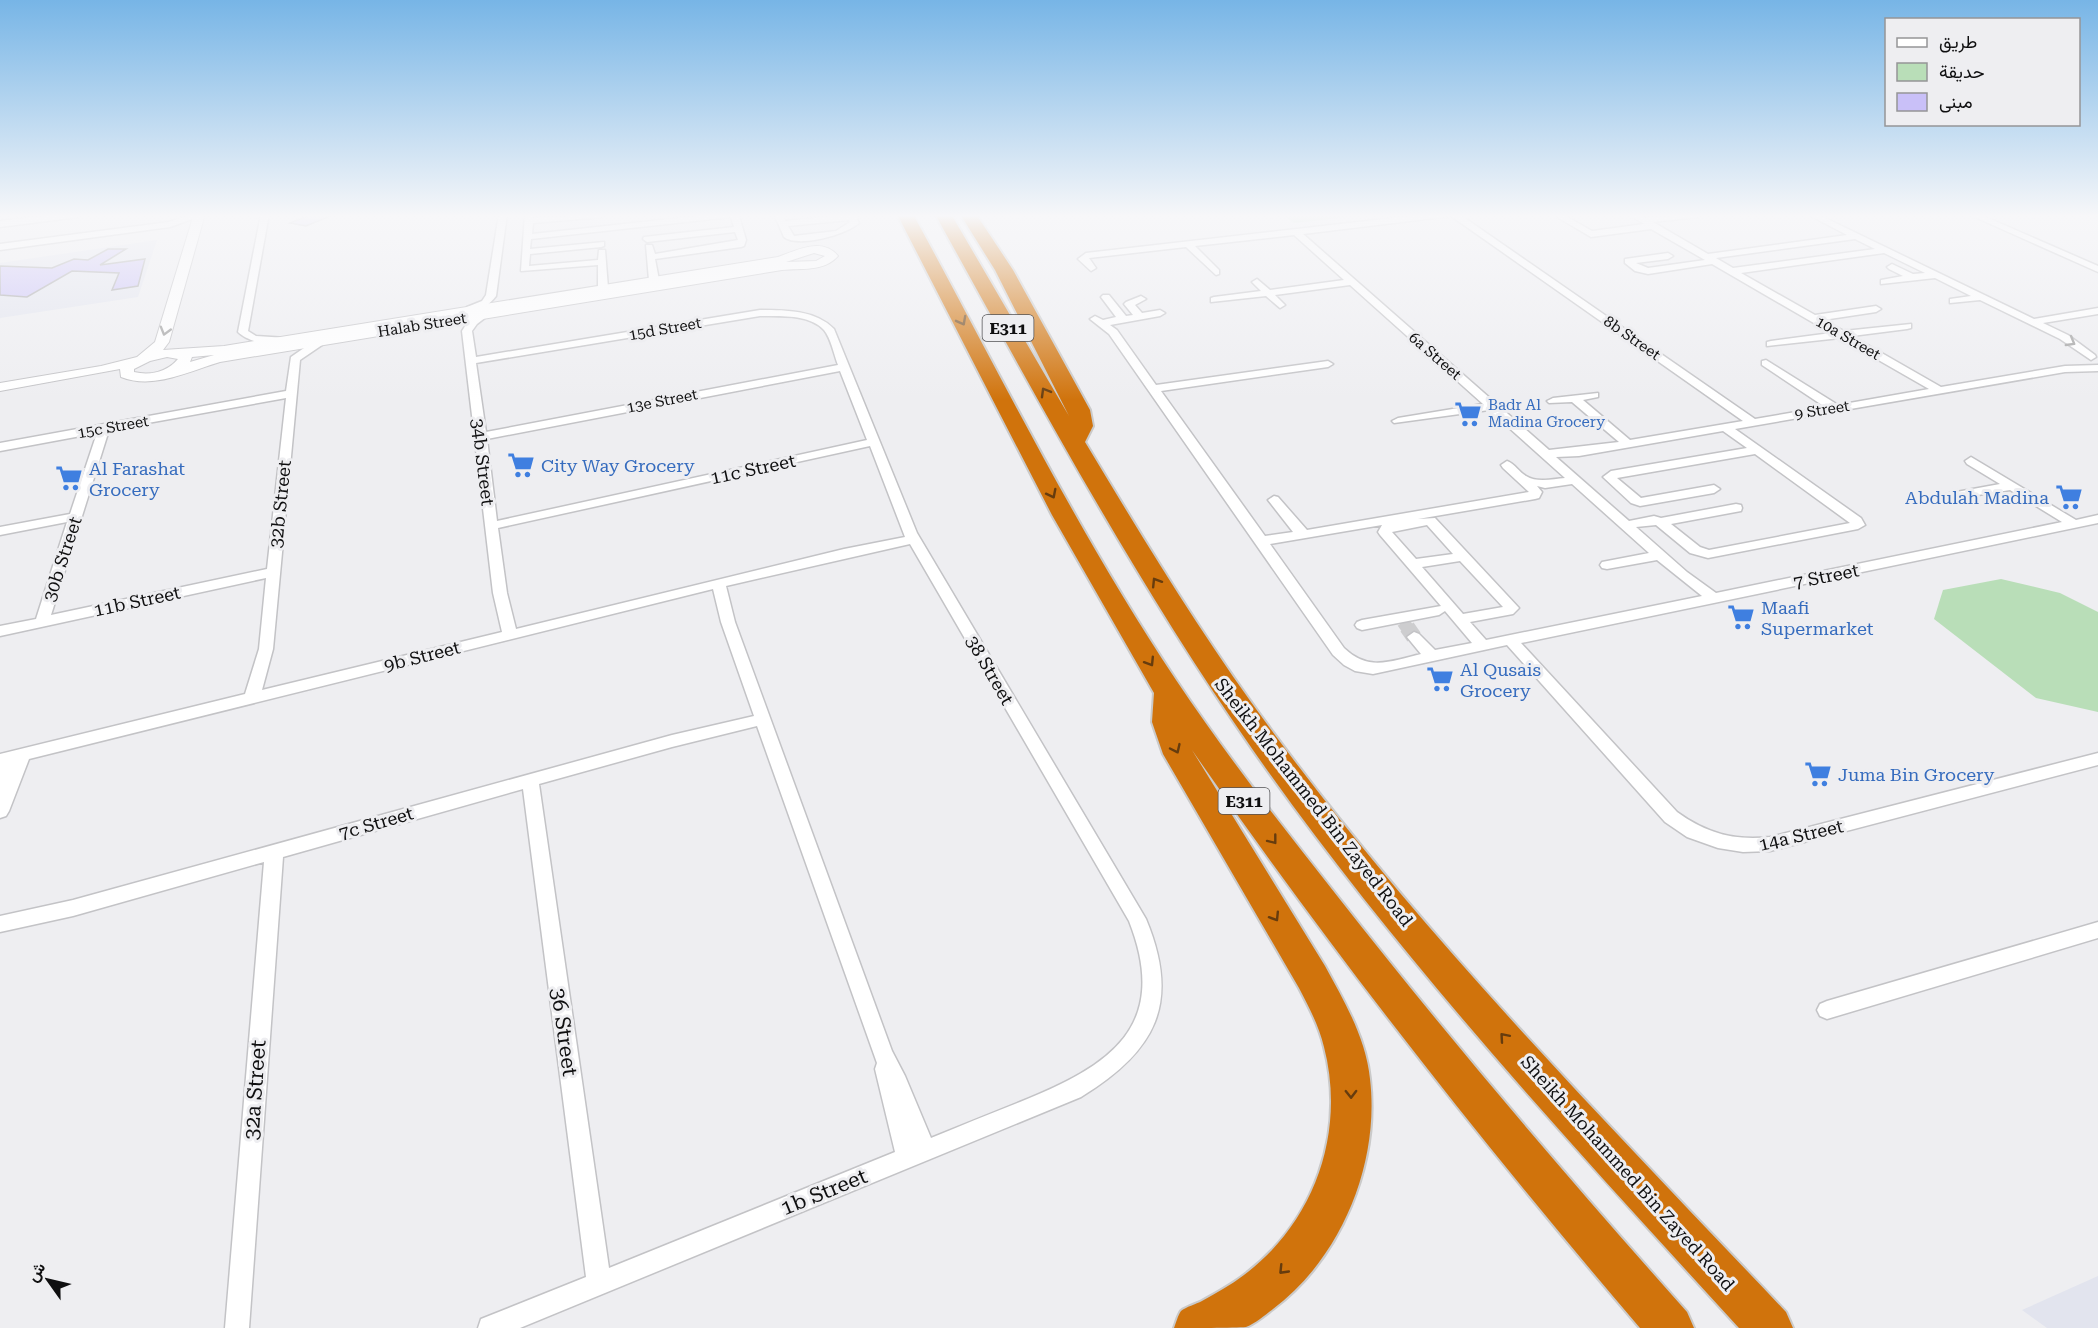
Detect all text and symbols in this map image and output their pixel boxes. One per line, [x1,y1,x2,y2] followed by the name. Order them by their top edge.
[1885,18,2080,126] legend
[1939,31,1977,53] text: طريق
[1939,61,1985,82] text: حديقة
[1939,91,1973,113] text: مبنى
[376,309,468,341] street label: Halab Street
[1600,312,1664,364] street label: 8b Street
[1812,312,1884,364] street label: 10a Street
[627,314,703,344] street label: 15d Street
[955,315,966,325] one-way arrow
[982,315,1034,341] road number: E311
[160,325,173,335] one-way arrow
[1405,328,1465,384] street label: 6a Street
[2065,334,2075,346] one-way arrow
[625,385,699,417] street label: 13e Street
[1040,388,1052,398] one-way arrow
[1488,396,1605,431] place label: Badr Al Madina Grocery
[1793,397,1851,423] street label: 9 Street
[1453,399,1483,429] supermarket icon: Badr Al Madina Grocery
[76,412,150,442] street label: 15c Street
[467,417,499,507] street label: 34b Street
[506,450,536,480] supermarket icon: City Way Grocery
[709,450,798,488] street label: 11c Street
[541,455,695,476] place label: City Way Grocery
[89,458,185,500] place label: Al Farashat Grocery
[265,459,295,549] street label: 32b Street
[54,463,84,493] supermarket icon: Al Farashat Grocery
[2054,482,2084,512] supermarket icon: Abdulah Madina
[1905,487,2049,508] place label: Abdulah Madina
[1044,488,1056,499] one-way arrow
[38,514,86,604] street label: 30b Street
[1791,559,1861,593] street label: 7 Street
[1152,578,1164,588] one-way arrow
[92,582,182,620] street label: 11b Street
[1761,597,1874,639] place label: Maafi Supermarket
[1726,602,1756,632] supermarket icon: Maafi Supermarket
[962,632,1018,709] street label: 38 Street
[382,636,463,676] street label: 9b Street
[1143,656,1155,666] one-way arrow
[1460,659,1541,701] place label: Al Qusais Grocery
[1425,664,1455,694] supermarket icon: Al Qusais Grocery
[1211,674,1418,931] street label: Sheikh Mohammed Bin Zayed Road
[1169,743,1181,754] one-way arrow
[1803,759,1833,789] supermarket icon: Juma Bin Grocery
[1838,764,1995,785] place label: Juma Bin Grocery
[1218,788,1270,814] road number: E311
[336,802,416,844] street label: 7c Street
[1757,815,1846,855] street label: 14a Street
[1266,833,1277,844] one-way arrow
[1268,911,1280,921] one-way arrow
[546,986,582,1078] street label: 36 Street
[1500,1033,1511,1043] one-way arrow
[240,1039,270,1141] street label: 32a Street
[1517,1051,1740,1295] street label: Sheikh Mohammed Bin Zayed Road
[1345,1089,1357,1098] one-way arrow
[777,1164,871,1220] street label: 1b Street
[18,1250,78,1310] north arrow
[23,1259,49,1285] text: ش
[1279,1263,1290,1274] one-way arrow

